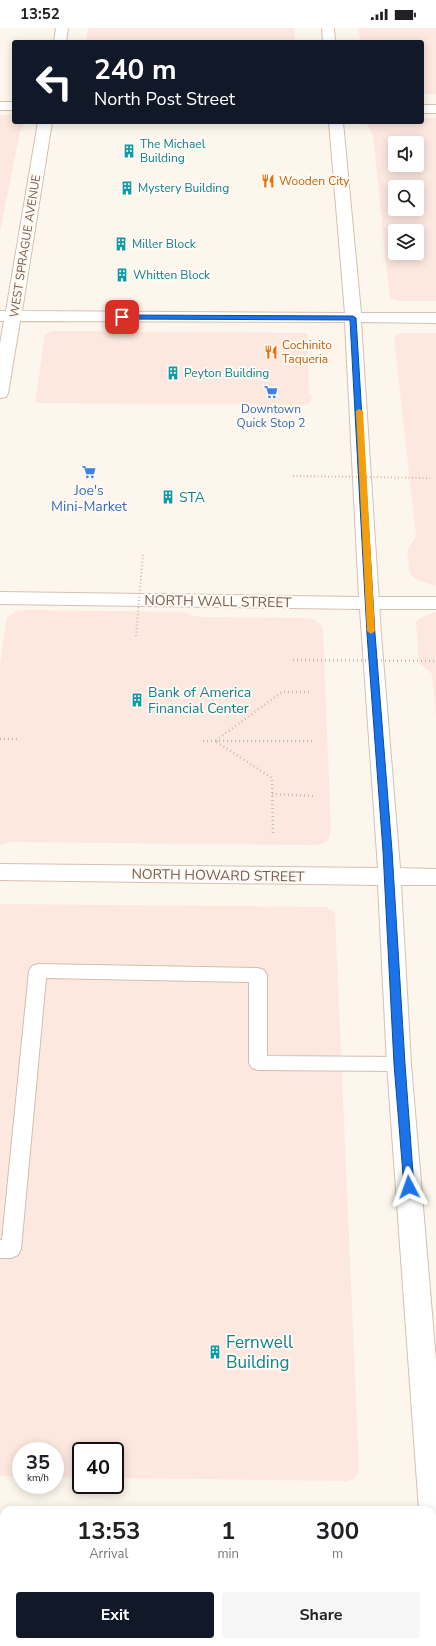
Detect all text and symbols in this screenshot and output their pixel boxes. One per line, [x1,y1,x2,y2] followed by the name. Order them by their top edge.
[20,4,60,24] text: 13:52
[94,51,177,89] text: 240 m
[28,56,80,108] icon: left
[94,87,235,111] text: North Post Street
[140,136,206,166] place label: The Michael Building
[388,136,424,260] map controls
[388,136,424,172] button: sound
[121,143,137,159] building icon: The Michael Building
[6,173,44,319] street label: WEST SPRAGUE AVENUE
[260,173,276,189] restaurant icon: Wooden City
[279,173,350,189] place label: Wooden City
[119,180,135,196] building icon: Mystery Building
[138,180,229,196] place label: Mystery Building
[388,180,424,216] button: search
[388,224,424,260] button: layers
[113,236,129,252] building icon: Miller Block
[132,236,197,252] place label: Miller Block
[114,267,130,283] building icon: Whitten Block
[133,267,211,283] place label: Whitten Block
[105,300,139,334] pin
[111,306,133,328] icon: arrive
[282,337,332,367] place label: Cochinito Taqueria
[263,344,279,360] restaurant icon: Cochinito Taqueria
[165,365,181,381] building icon: Peyton Building
[184,365,269,381] place label: Peyton Building
[263,384,279,400] supermarket icon: Downtown Quick Stop 2
[237,401,305,431] place label: Downtown Quick Stop 2
[81,464,97,480] supermarket icon: Joe's Mini-Market
[51,481,127,516] place label: Joe's Mini-Market
[179,488,205,507] place label: STA
[160,489,176,505] building icon: STA
[144,591,292,612] street label: NORTH WALL STREET
[148,683,251,718] place label: Bank of America Financial Center
[129,692,145,708] building icon: Bank of America Financial Center
[131,864,305,887] street label: NORTH HOWARD STREET
[388,1166,430,1208] position arrow
[226,1331,293,1374] place label: Fernwell Building
[207,1344,223,1360] building icon: Fernwell Building
[72,1442,124,1494] speed limit sign: 40
[26,1449,50,1476] text: 35
[27,1471,49,1485] text: km/h
[77,1515,140,1547] text: 13:53
[221,1515,235,1547] text: 1
[316,1515,359,1547] text: 300
[89,1545,128,1563] text: Arrival
[217,1545,239,1563] text: min
[332,1545,343,1563] text: m
[16,1592,214,1638] button: Exit
[222,1592,420,1638] button: Share

